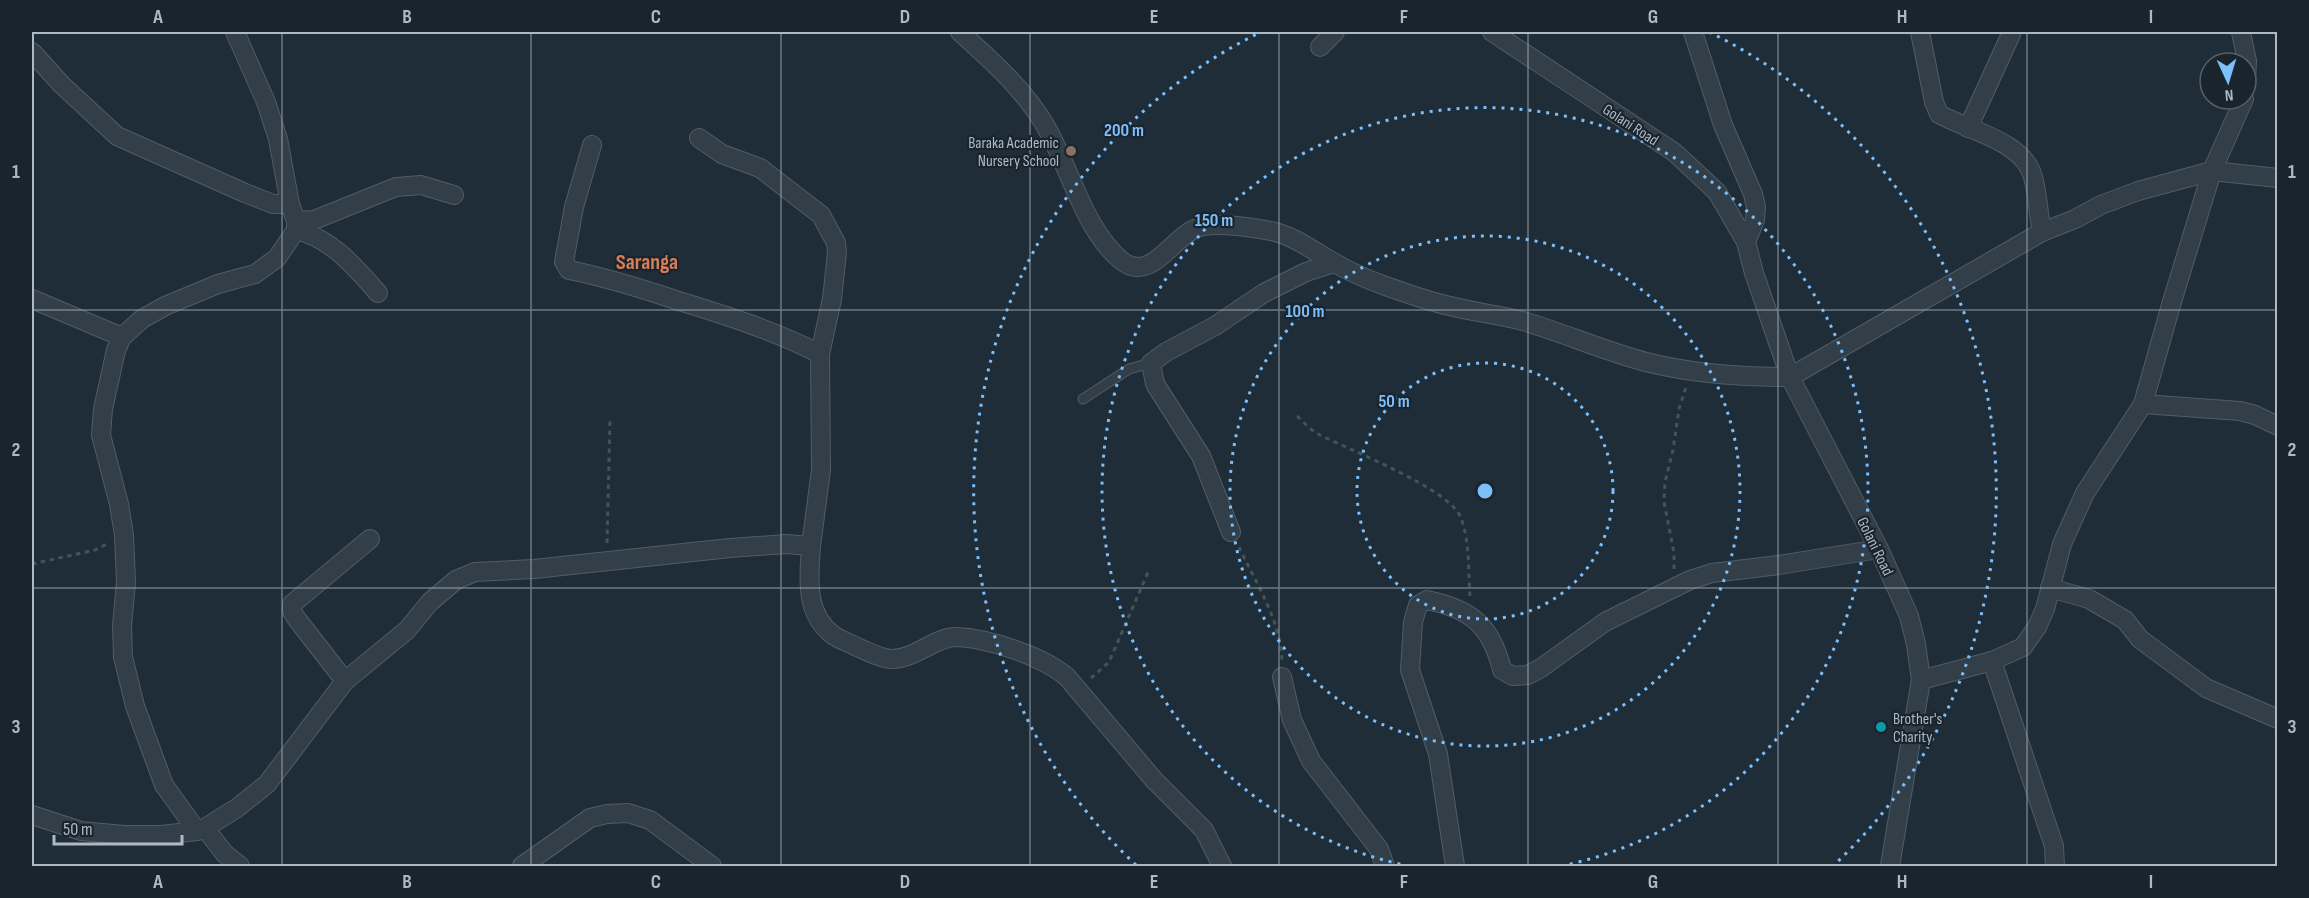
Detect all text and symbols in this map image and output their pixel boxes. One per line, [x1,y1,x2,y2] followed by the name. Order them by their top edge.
[152,5,163,29] text: A
[402,5,412,29] text: B
[651,5,661,29] text: C
[900,5,910,29] text: D
[1150,5,1158,29] text: E
[1400,5,1408,29] text: F
[1648,5,1658,29] text: G
[1897,5,1907,29] text: H
[2149,5,2153,29] text: I
[2198,51,2258,111] north arrow
[2224,85,2234,104] text: N
[1599,100,1662,150] street label: Golani Road
[1104,120,1144,141] text: 200 m
[968,134,1059,171] place label: Baraka Academic Nursery School
[1064,144,1078,158] marker: Baraka Academic Nursery School
[12,160,20,184] text: 1
[2288,160,2296,184] text: 1
[1195,210,1233,231] text: 150 m
[616,249,678,276] district label: Saranga
[1286,301,1325,322] text: 100 m
[1378,391,1410,412] text: 50 m
[12,438,20,462] text: 2
[2288,438,2296,462] text: 2
[1475,481,1495,501] centre of rings
[1852,514,1897,579] street label: Golani Road
[1893,710,1942,747] place label: Brother's Charity
[12,715,21,739] text: 3
[2288,715,2297,739] text: 3
[1874,720,1888,734] marker: Brother's Charity
[54,808,182,846] scale bar
[63,819,93,840] text: 50 m
[152,870,163,894] text: A
[402,870,412,894] text: B
[651,870,661,894] text: C
[900,870,910,894] text: D
[1150,870,1158,894] text: E
[1400,870,1408,894] text: F
[1648,870,1658,894] text: G
[1897,870,1907,894] text: H
[2149,870,2153,894] text: I

